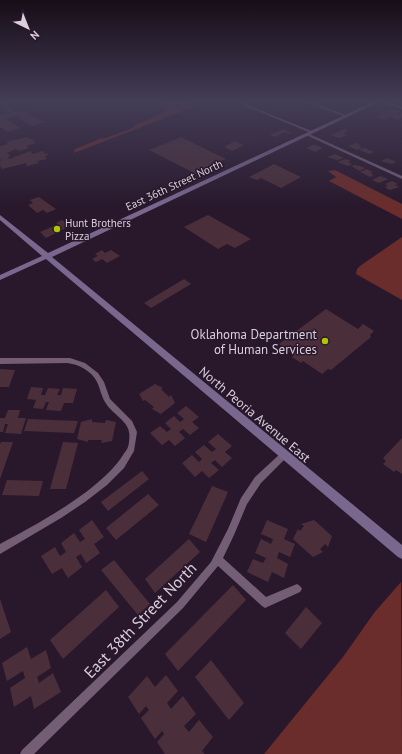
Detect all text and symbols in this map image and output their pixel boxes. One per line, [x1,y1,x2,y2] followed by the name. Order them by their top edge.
[8,8,48,48] north arrow
[27,28,42,43] text: N
[123,156,225,214] street label: East 36th Street North
[65,216,131,243] place label: Hunt Brothers Pizza
[52,224,62,234] marker: Hunt Brothers Pizza
[191,326,318,358] place label: Oklahoma Department of Human Services
[320,336,330,346] marker: Oklahoma Department of Human Services
[195,363,314,466] street label: North Peoria Avenue East
[80,558,200,682] street label: East 38th Street North

